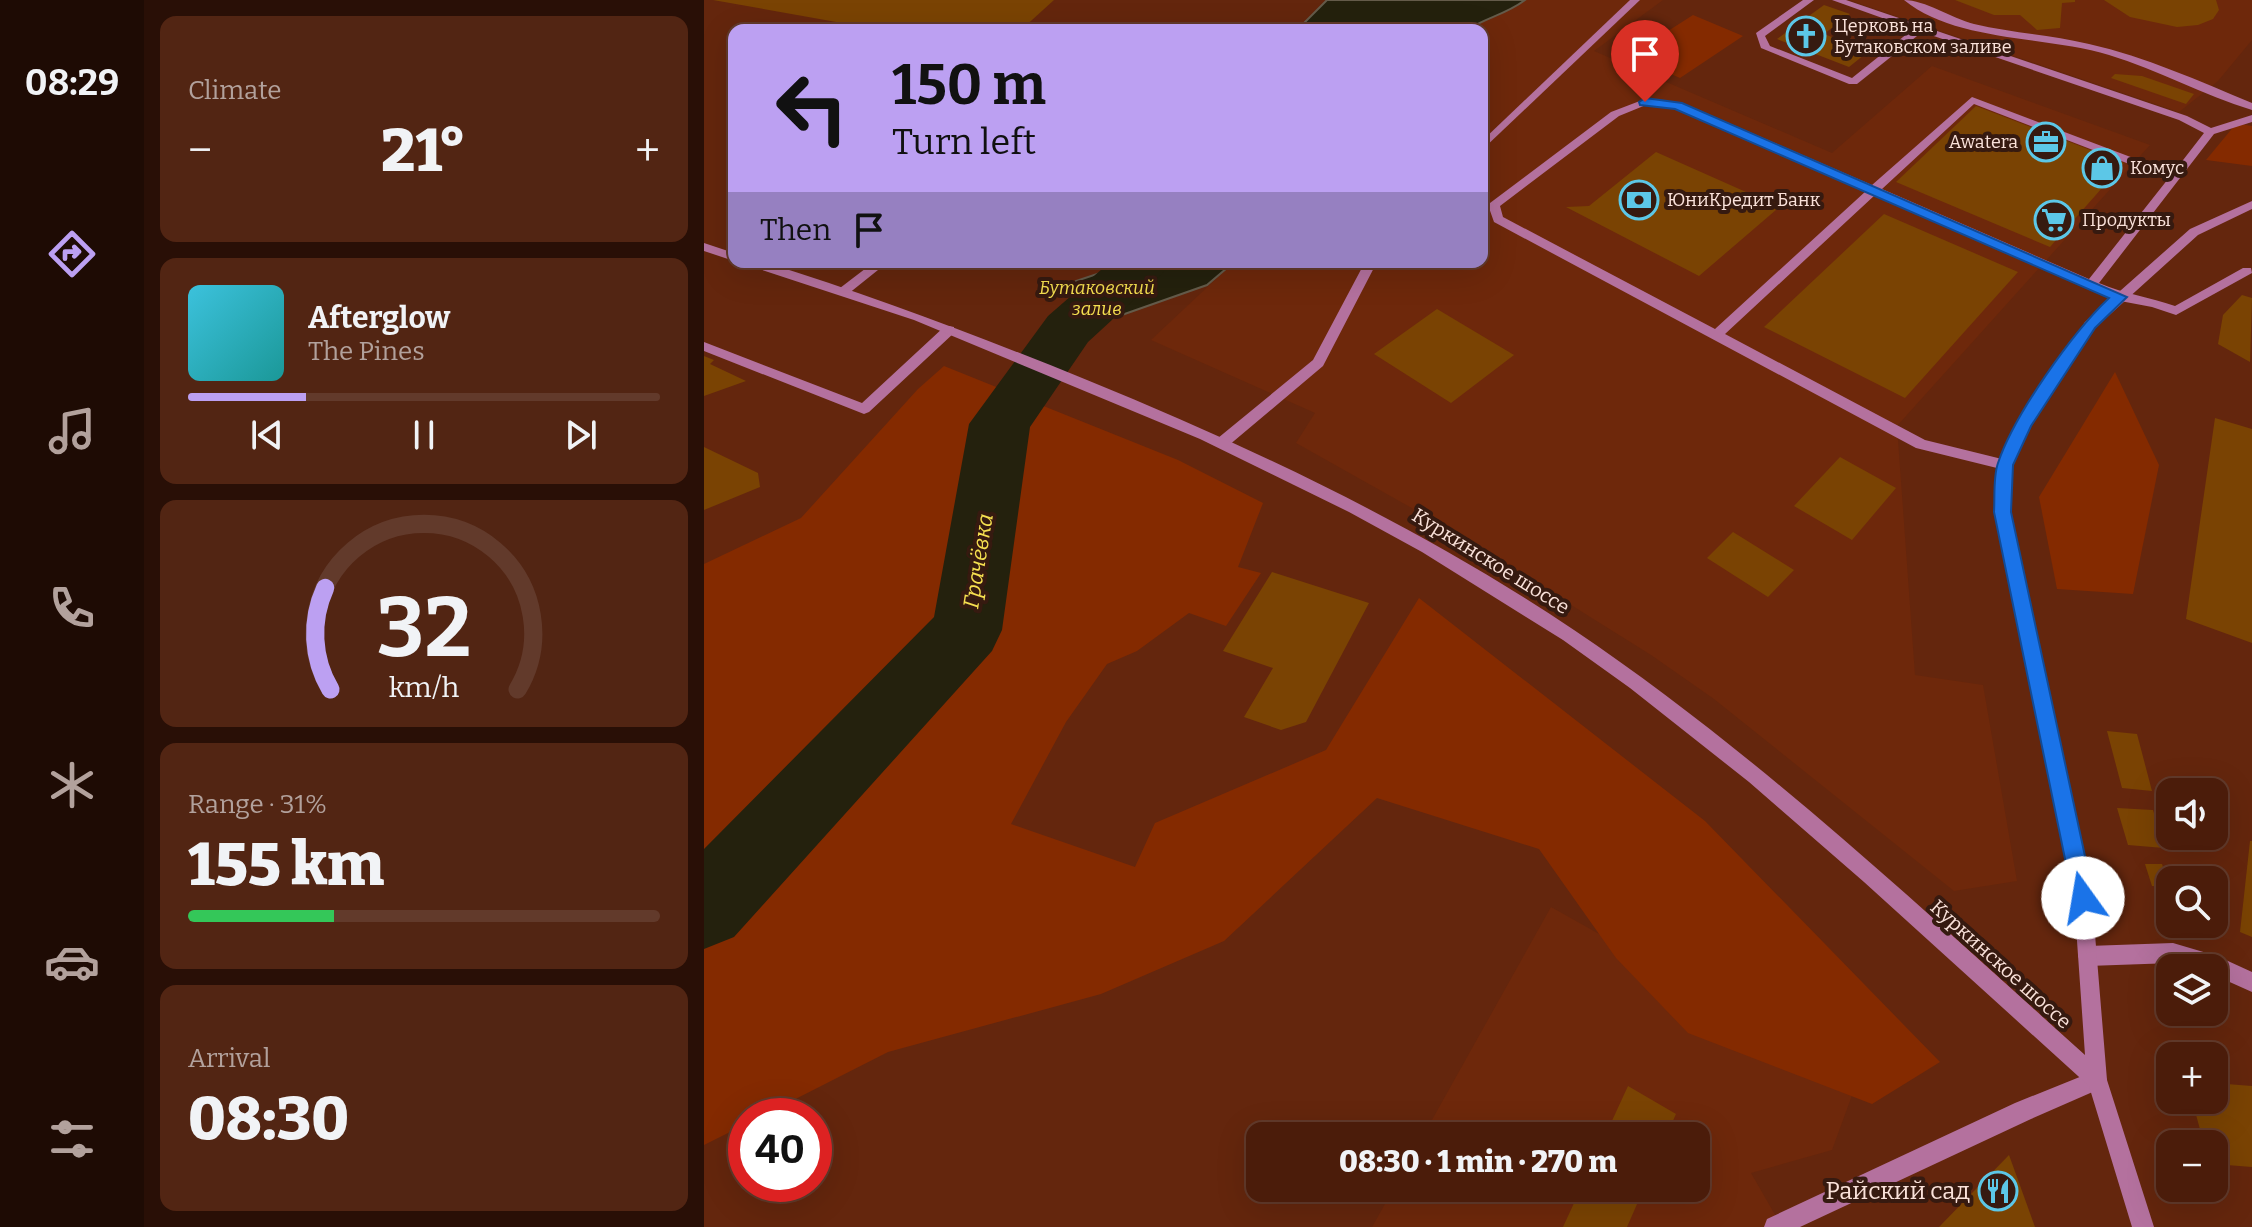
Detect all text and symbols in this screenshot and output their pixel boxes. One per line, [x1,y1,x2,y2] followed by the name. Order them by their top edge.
[1785,15,1827,57] church icon: Церковь на Бутаковском заливе
[1834,15,2012,58] place label: Церковь на Бутаковском заливе
[1611,20,1679,102] pin
[1623,32,1667,76] icon: arrive
[892,52,1046,119] text: 150 m
[760,56,864,160] icon: left
[25,61,119,105] text: 08:29
[188,75,282,106] text: Climate
[381,115,466,187] text: 21°
[892,120,1036,164] text: Turn left
[2025,121,2067,163] office icon: Awatera
[188,124,212,177] text: −
[635,124,660,177] text: +
[1949,131,2018,153] place label: Awatera
[2081,147,2123,189] shop icon: Комус
[2130,157,2184,179] place label: Комус
[1618,179,1660,221] bank icon: ЮниКредит Банк
[1667,189,1821,211] place label: ЮниКредит Банк
[2033,199,2075,241] supermarket icon: Продукты
[847,208,891,252] icon: arrive
[2082,209,2171,231] place label: Продукты
[760,212,831,248] text: Then
[44,226,100,282] icon: directions
[1039,277,1155,320] water label: Бутаковский залив
[308,300,450,336] text: Afterglow
[308,336,425,367] text: The Pines
[44,403,100,459] icon: music
[245,413,289,457] icon: previous
[402,413,446,457] icon: pause
[559,413,603,457] icon: next
[1408,503,1574,619] street label: Куркинское шоссе
[957,512,999,610] water label: Грачёвка
[377,577,471,677] text: 32
[44,580,100,636] icon: phone
[389,670,460,705] text: km/h
[44,757,100,813] icon: climate
[2156,778,2228,1202] map controls
[2156,778,2228,850] button: sound
[188,789,327,820] text: Range · 31%
[188,829,384,901] text: 155 km
[2041,856,2125,940] position arrow
[2156,866,2228,938] button: search
[1926,895,2076,1033] street label: Куркинское шоссе
[44,934,100,990] icon: car
[2156,954,2228,1026] button: layers
[2156,1042,2228,1114] button: +
[188,1043,270,1074] text: Arrival
[188,1083,349,1155] text: 08:30
[728,1098,832,1202] speed limit sign: 40
[44,1111,100,1167] icon: filters
[2156,1130,2228,1202] button: −
[1339,1144,1617,1180] text: 08:30 · 1 min · 270 m
[1977,1170,2019,1212] restaurant icon: Райский сад
[1825,1177,1970,1205] place label: Райский сад

